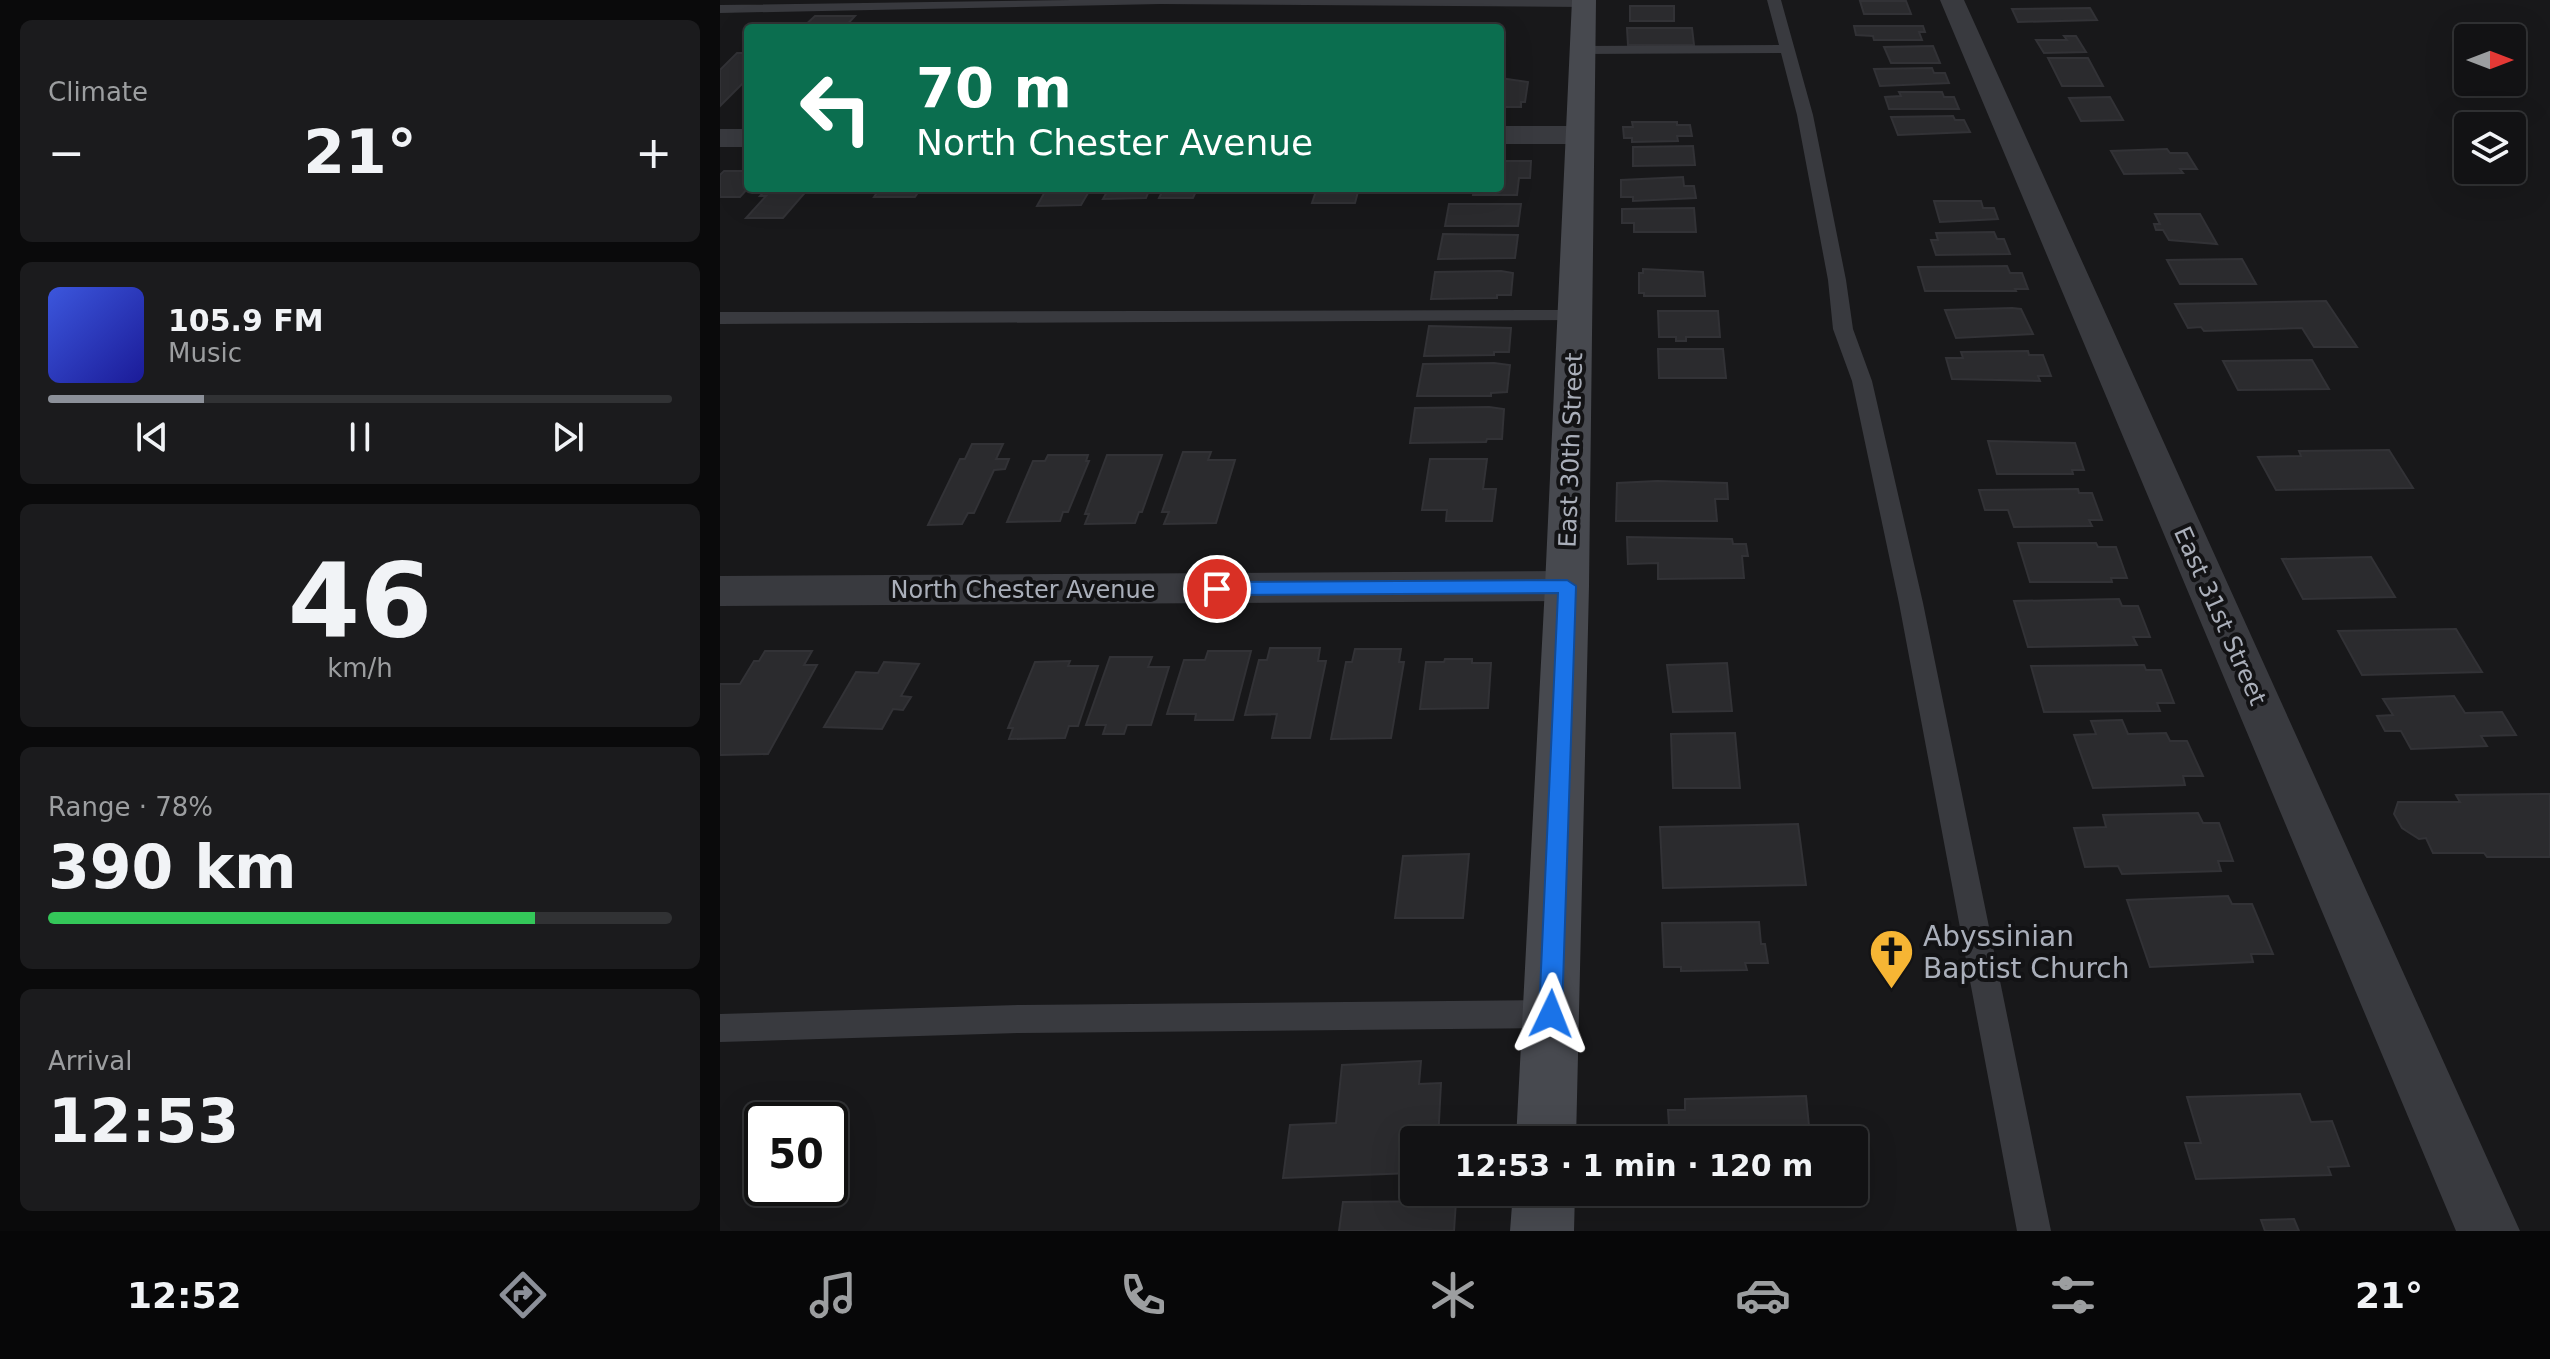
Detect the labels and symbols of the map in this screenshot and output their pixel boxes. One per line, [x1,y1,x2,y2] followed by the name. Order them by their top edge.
[2454,24,2526,96] north arrow
[1554,352,1588,548] street label: East 30th Street
[2168,522,2272,710] street label: East 31st Street
[1183,555,1251,623] pin
[891,576,1155,604] street label: North Chester Avenue
[1923,920,2129,985] place label: Abyssinian Baptist Church
[1868,928,1916,991] church icon: Abyssinian Baptist Church
[1509,972,1593,1056] position arrow
[744,1102,848,1206] speed limit sign: 50

